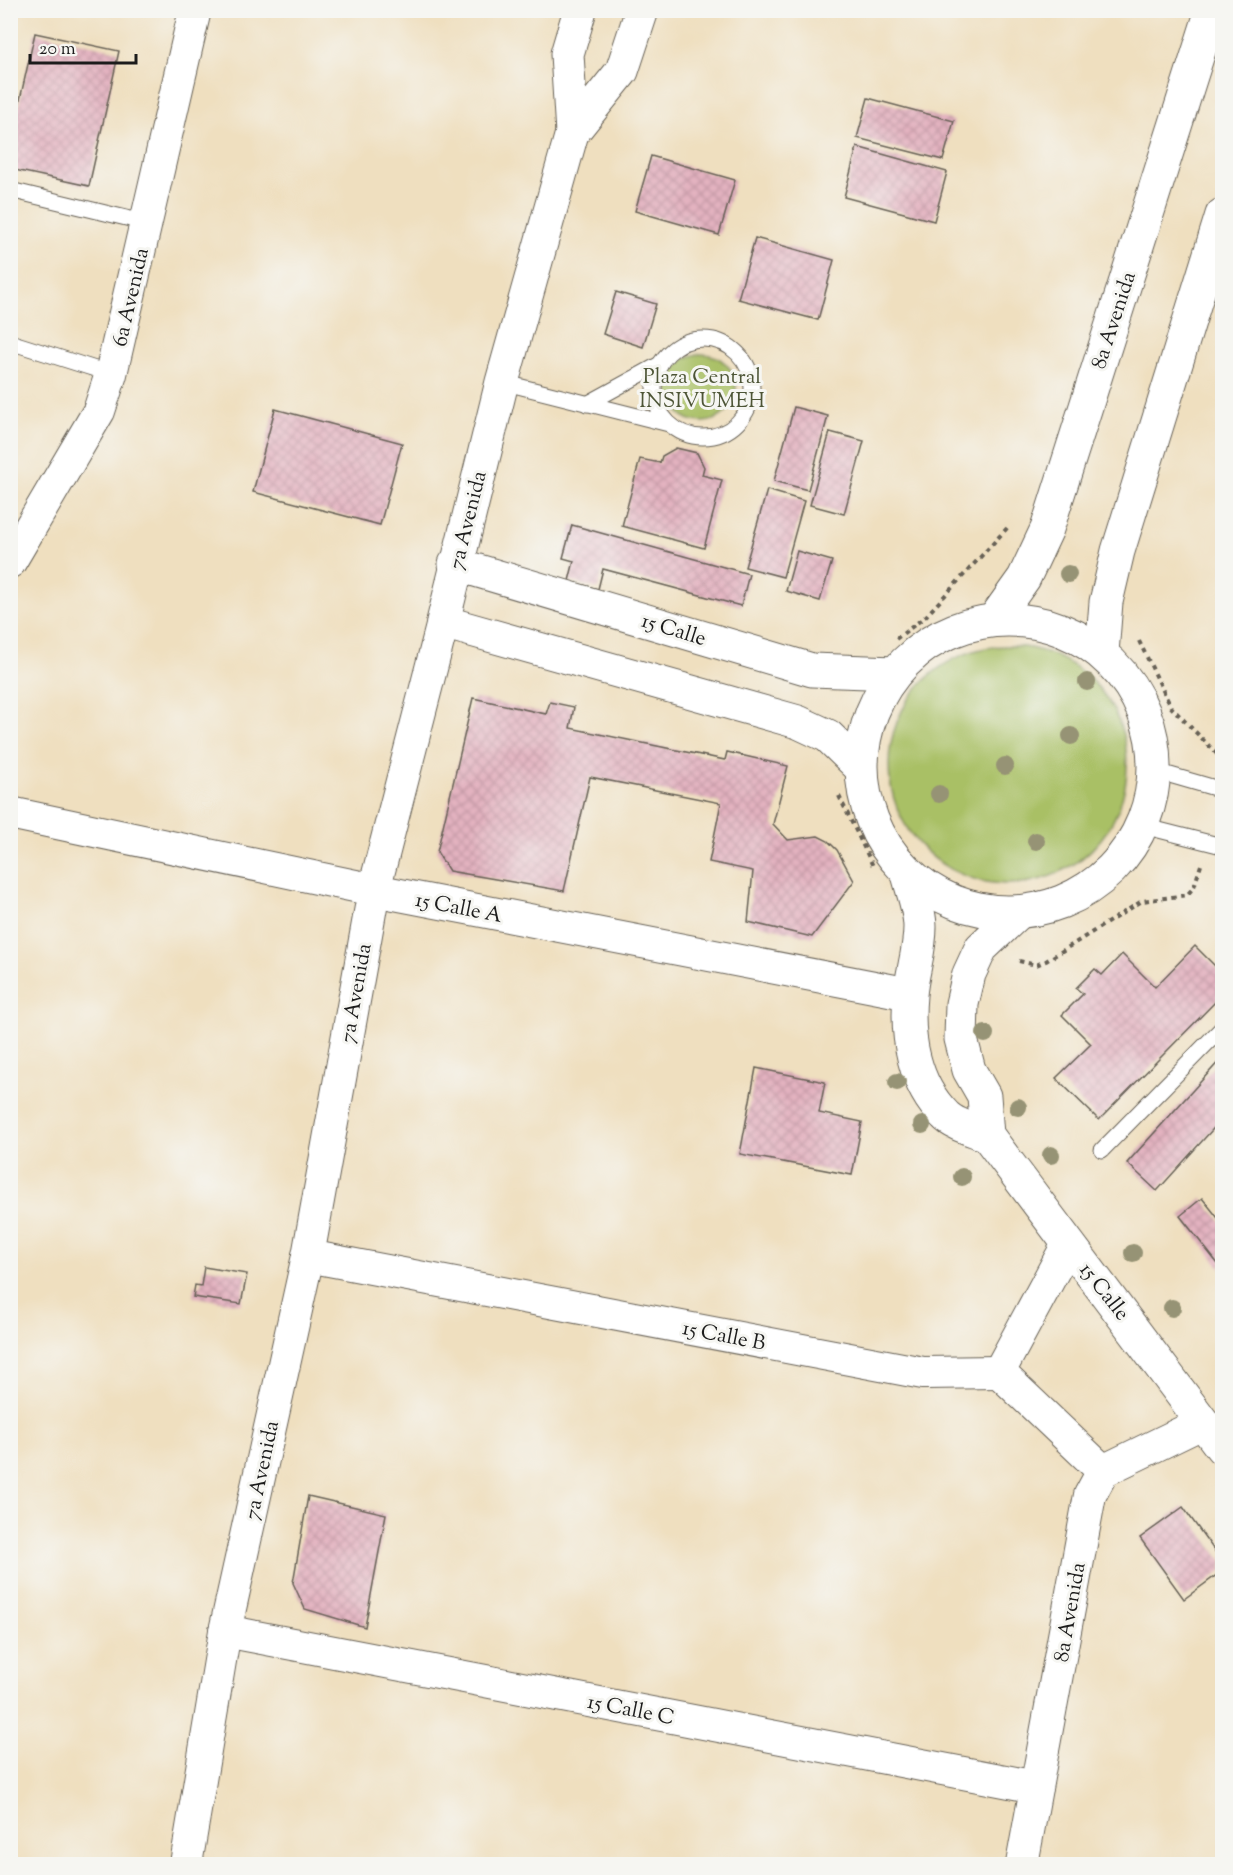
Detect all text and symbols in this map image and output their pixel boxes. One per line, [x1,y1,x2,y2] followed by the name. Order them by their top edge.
[30,27,136,65] scale bar
[39,37,76,63] text: 20 m
[106,245,158,350] street label: 6a Avenida
[1085,268,1145,373] street label: 8a Avenida
[639,363,765,417] park label: Plaza Central INSIVUMEH
[442,468,496,573] street label: 7a Avenida
[637,607,710,655] street label: 15 Calle
[413,886,505,932] street label: 15 Calle A
[333,941,381,1045] street label: 7a Avenida
[1071,1257,1136,1328] street label: 15 Calle
[679,1314,768,1360] street label: 15 Calle B
[238,1418,288,1523] street label: 7a Avenida
[1047,1560,1095,1664] street label: 8a Avenida
[585,1688,677,1734] street label: 15 Calle C

